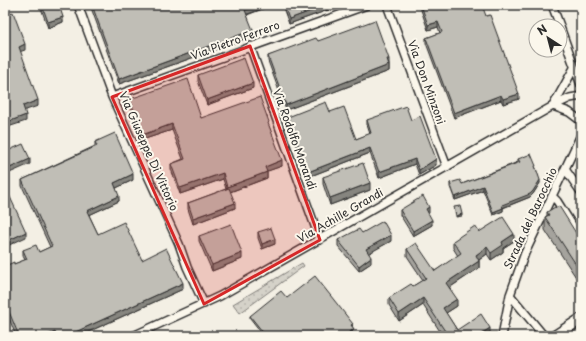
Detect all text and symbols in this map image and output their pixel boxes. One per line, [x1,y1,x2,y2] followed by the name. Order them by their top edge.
[188,16,282,64] street label: Via Pietro Ferrero
[528,18,568,58] north arrow
[533,20,551,39] text: N
[404,37,450,127] street label: Via Don Minzoni
[269,86,321,192] street label: Via Rodolfo Morandi
[115,89,183,213] street label: Via Giuseppe Di Vittorio
[499,164,561,272] street label: Strada del Barocchio
[294,183,386,247] street label: Via Achille Grandi

